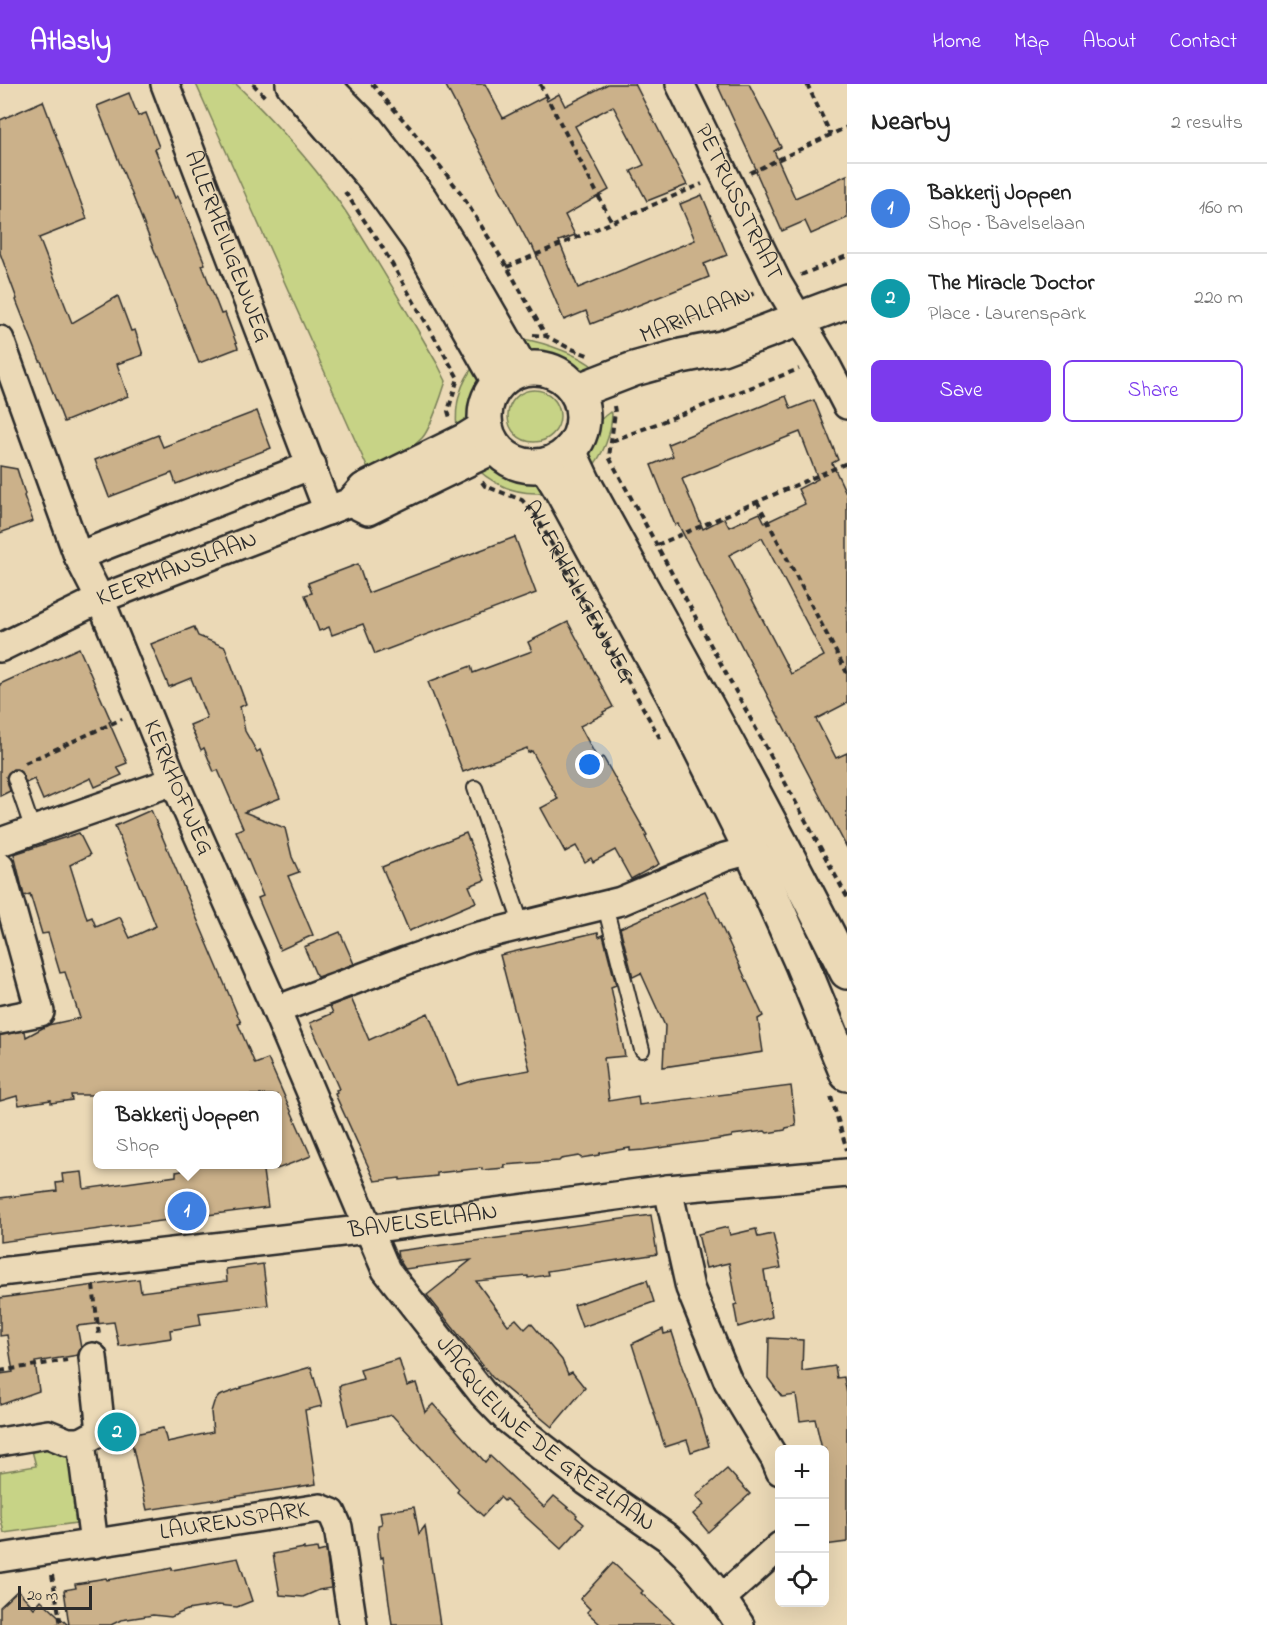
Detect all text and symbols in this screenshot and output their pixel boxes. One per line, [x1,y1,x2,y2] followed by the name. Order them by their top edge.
[30,22,111,63] text: Atlasly
[932,27,981,57] text: Home
[1014,27,1049,57] text: Map
[1082,27,1136,57] text: About
[1169,27,1237,57] text: Contact
[871,104,950,142] text: Nearby
[1171,109,1243,138] text: 2 results
[685,118,791,287] street label: PETRUSSTRAAT
[174,145,280,348] street label: ALLERHEILIGENWEG
[928,178,1071,210] text: Bakkerij Joppen
[887,194,894,223] text: 1
[1199,194,1243,223] text: 160 m
[928,210,1085,239] text: Shop · Bavelselaan
[928,268,1094,300] text: The Miracle Doctor
[635,278,757,354] street label: MARIALAAN
[886,284,895,313] text: 2
[1194,284,1243,313] text: 220 m
[928,300,1086,329] text: Place · Laurenspark
[871,360,1051,422] button: Save
[1063,360,1243,422] button: Share
[514,493,643,689] street label: ALLERHEILIGENWEG
[92,522,262,616] street label: KEERMANSLAAN
[133,715,222,861] street label: KERKHOFWEG
[575,750,604,779] your location
[93,1091,282,1169] popup
[116,1100,259,1132] text: Bakkerij Joppen
[116,1132,159,1161] text: Shop
[168,1188,207,1234] pin: 1
[345,1194,500,1249] street label: BAVELSELAAN
[427,1329,662,1541] street label: JACQUELINE DE GREZLAAN
[98,1410,136,1454] pin: 2
[775,1445,829,1607] map controls
[775,1445,829,1499] button: +
[157,1492,312,1550] street label: LAURENSPARK
[775,1499,829,1553] button: −
[775,1553,829,1607] button: locate
[18,1583,92,1610] scale bar
[27,1584,58,1608] text: 20 m

